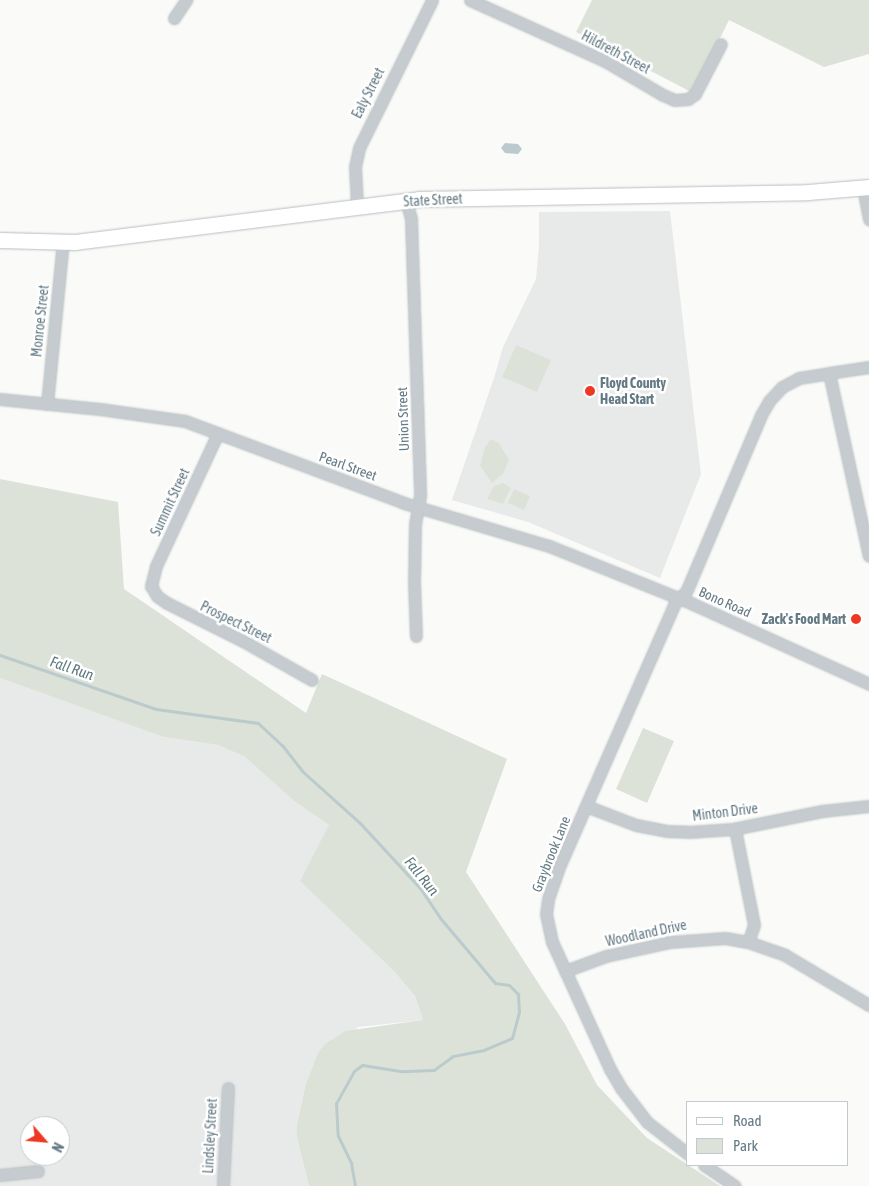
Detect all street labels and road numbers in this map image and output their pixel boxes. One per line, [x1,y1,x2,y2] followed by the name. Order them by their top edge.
[579,27,653,77] street label: Hildreth Street
[348,65,388,121] street label: Ealy Street
[403,190,463,210] street label: State Street
[28,284,52,358] street label: Monroe Street
[393,387,413,451] street label: Union Street
[317,448,379,484] street label: Pearl Street
[147,466,193,538] street label: Summit Street
[696,583,754,621] street label: Bono Road
[198,598,274,646] street label: Prospect Street
[691,800,759,824] street label: Minton Drive
[528,813,574,895] street label: Graybrook Lane
[604,916,688,950] street label: Woodland Drive
[200,1098,220,1174] street label: Lindsley Street

